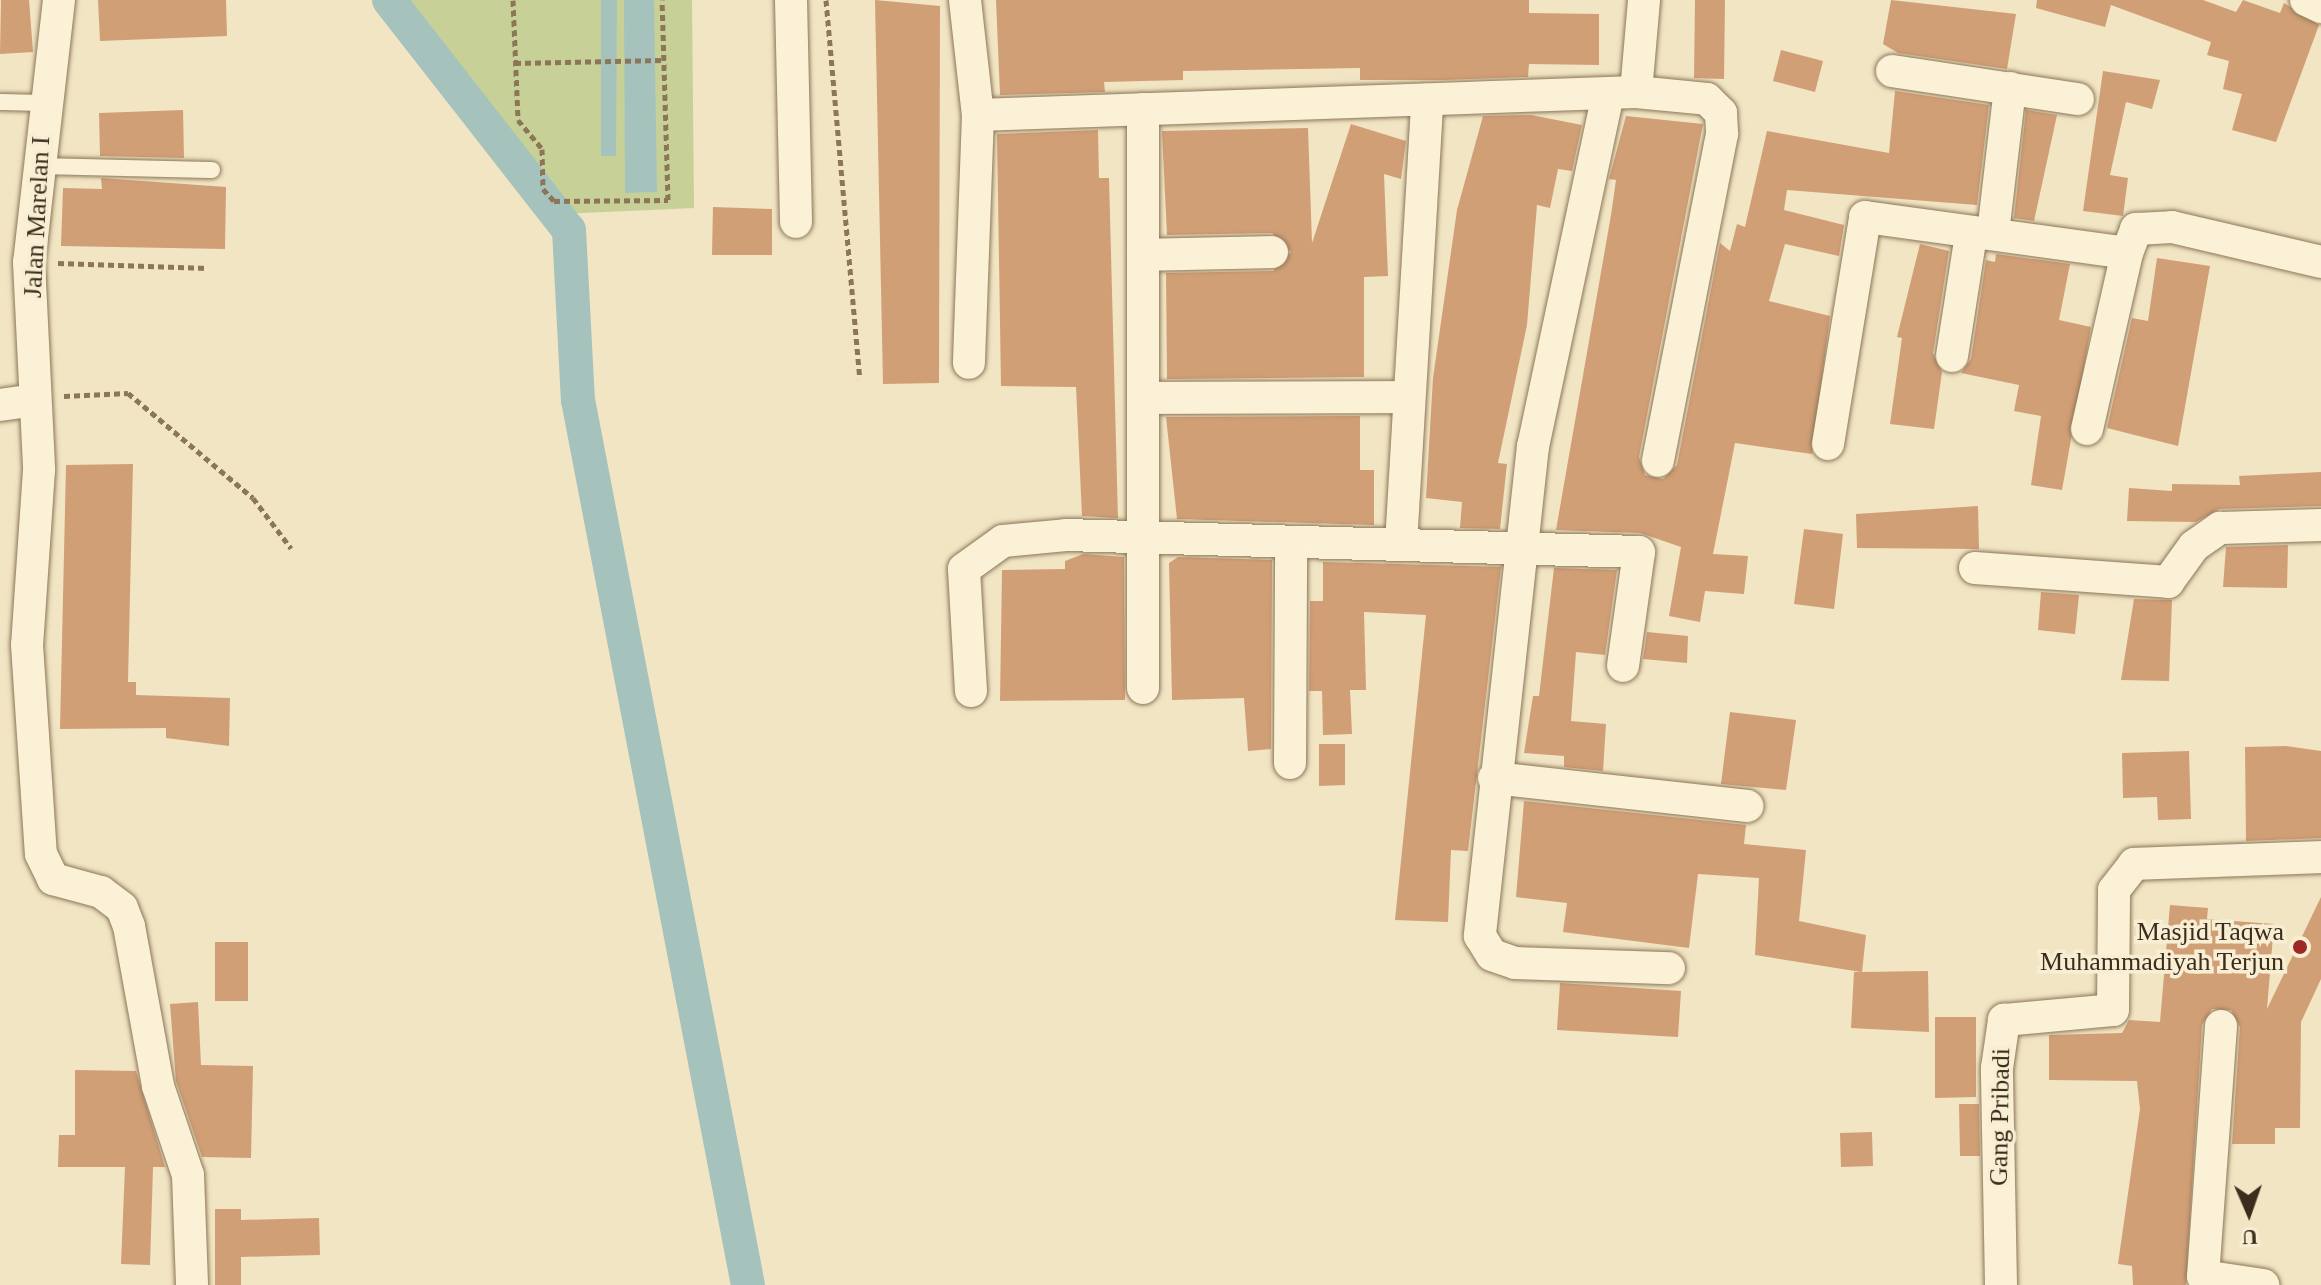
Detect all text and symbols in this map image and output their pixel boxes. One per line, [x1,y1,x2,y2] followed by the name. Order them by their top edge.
[17,135,57,299] street label: Jalan Marelan I
[2040,916,2284,978] place label: Masjid Taqwa Muhammadiyah Terjun
[2291,938,2309,956] marker: Masjid Taqwa Muhammadiyah Terjun
[1983,1048,2017,1186] street label: Gang Pribadi
[2209,1173,2289,1253] north arrow
[2241,1225,2258,1250] text: U

